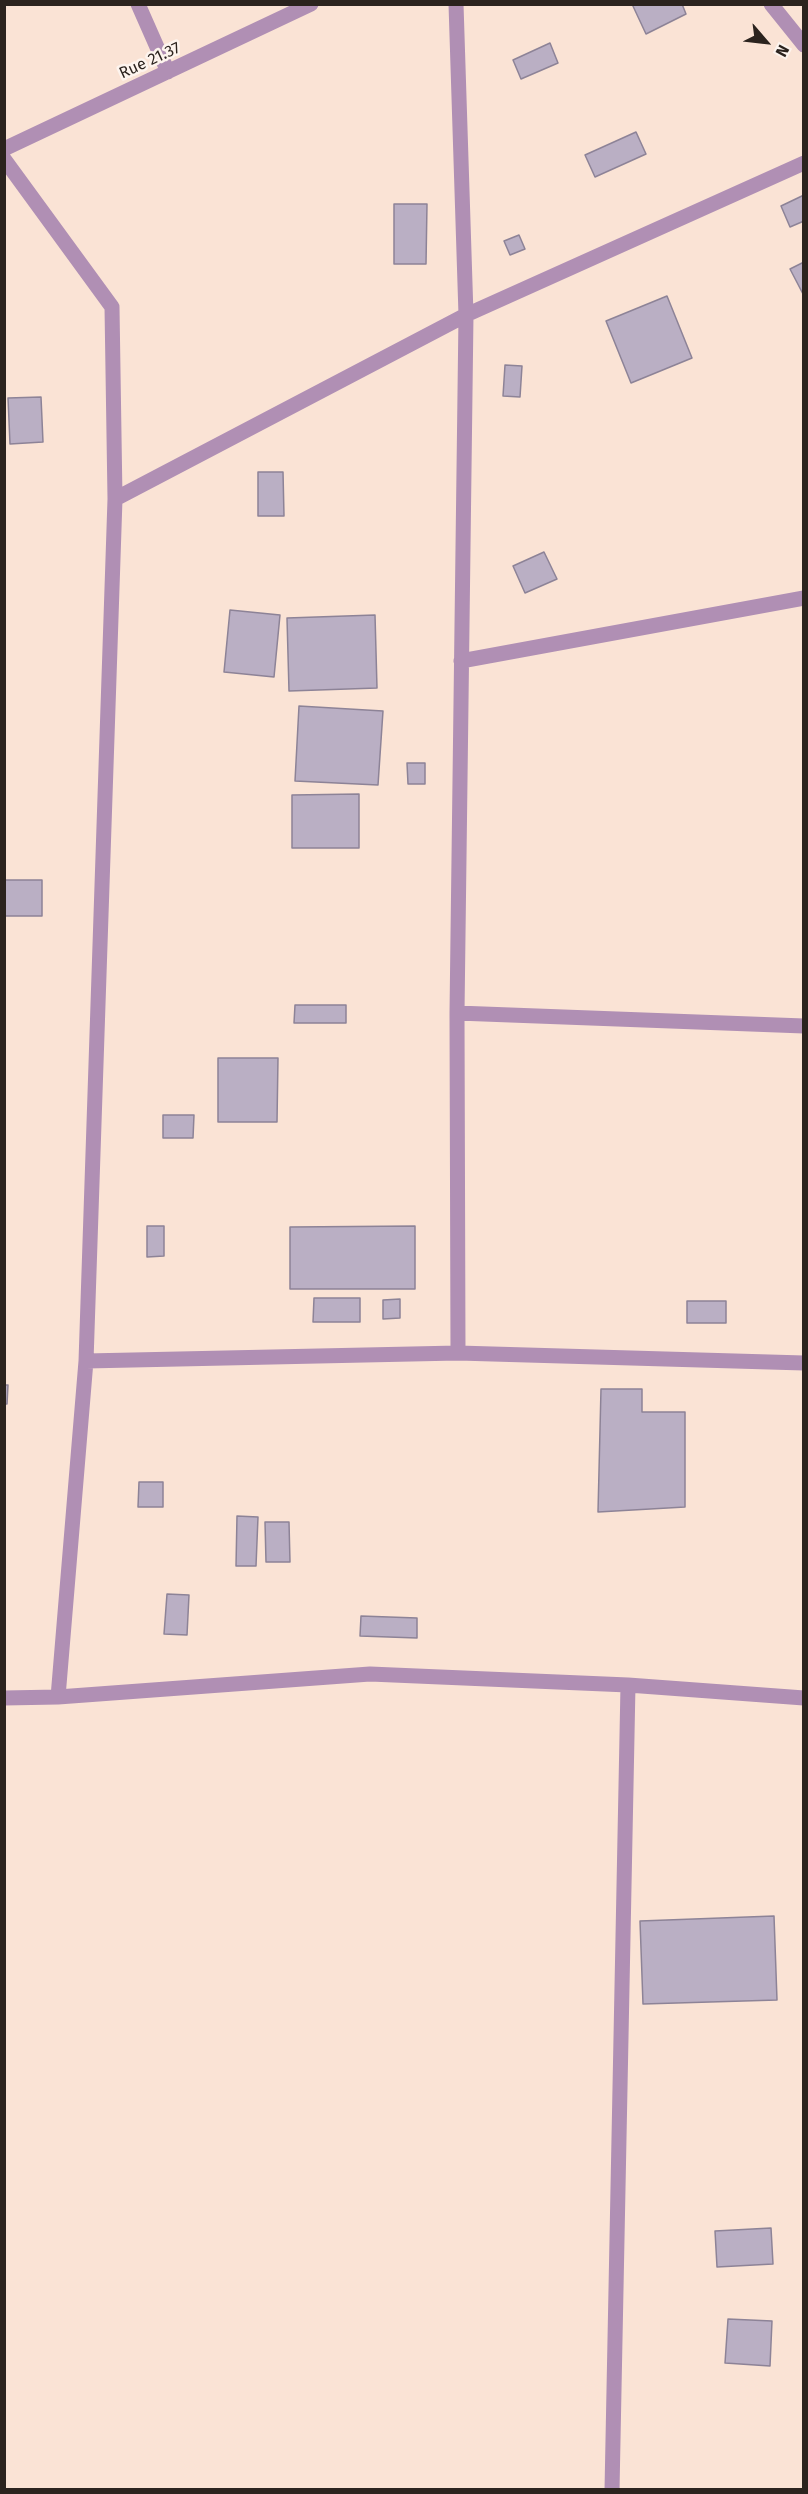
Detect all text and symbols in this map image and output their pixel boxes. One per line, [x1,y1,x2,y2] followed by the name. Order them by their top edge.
[736,12,796,72] north arrow
[116,38,184,84] street label: Rue 21.37
[771,42,793,60] text: N

